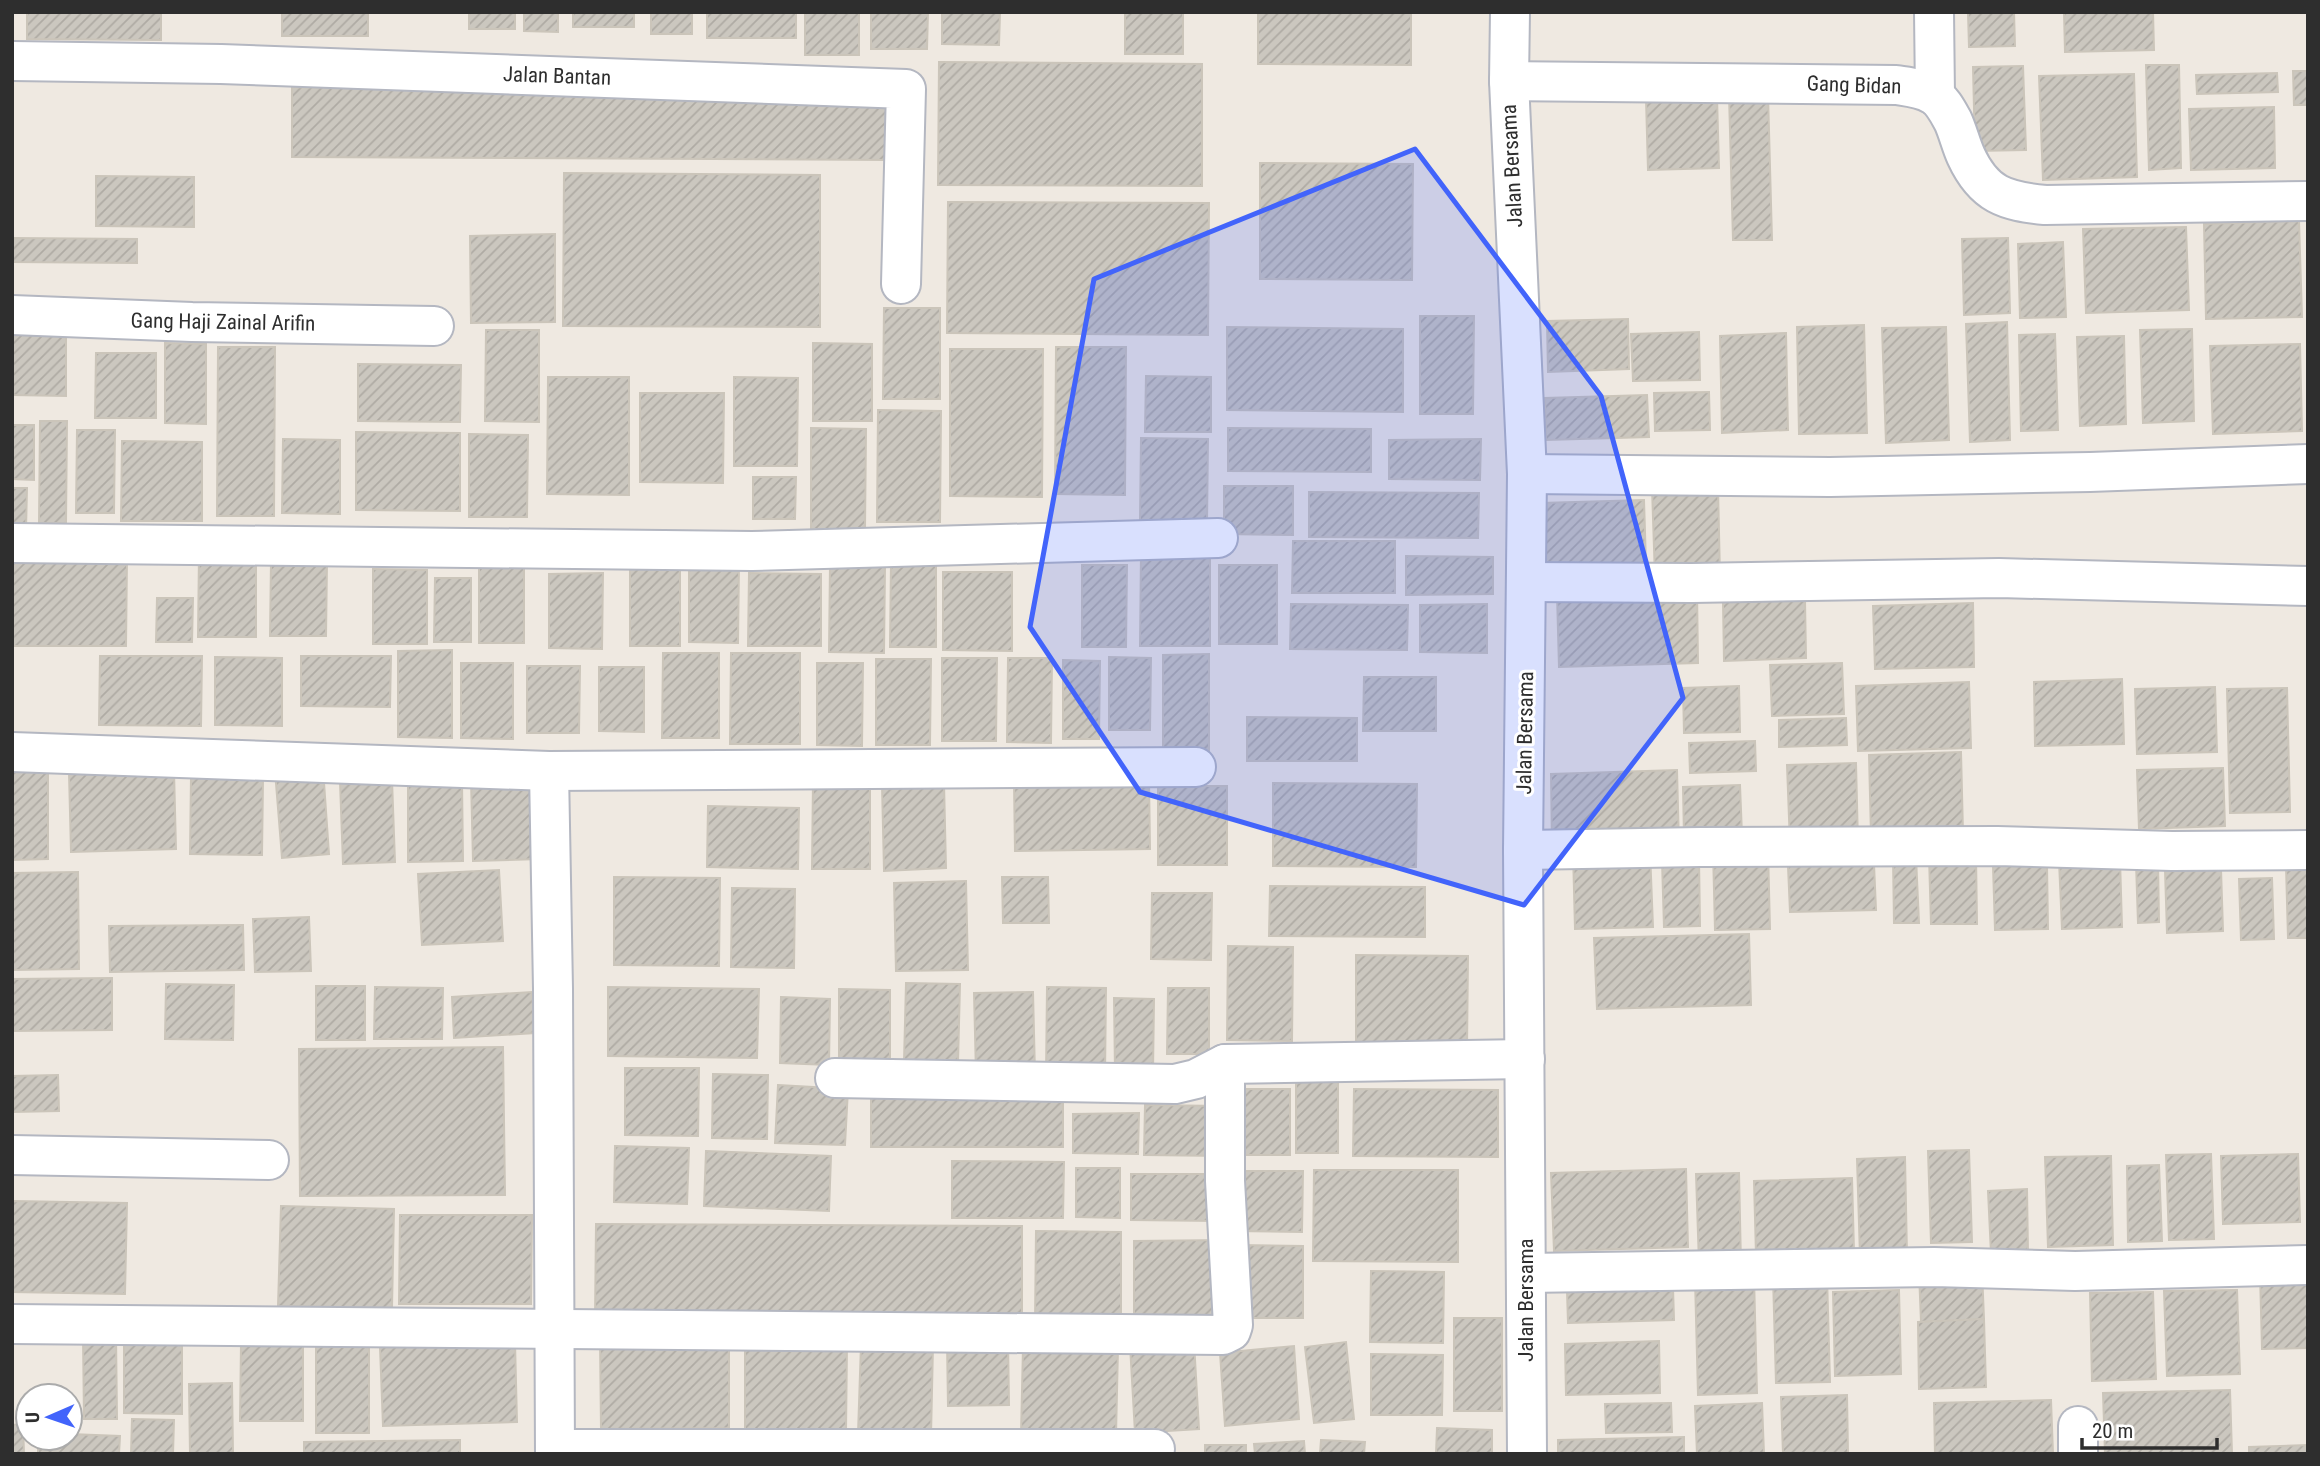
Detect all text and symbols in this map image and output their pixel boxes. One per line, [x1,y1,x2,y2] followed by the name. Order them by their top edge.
[502,62,612,90] street label: Jalan Bantan
[1806,71,1902,99] street label: Gang Bidan
[1497,104,1527,228] street label: Jalan Bersama
[130,308,316,336] street label: Gang Haji Zainal Arifin
[1512,671,1538,795] street label: Jalan Bersama
[1514,1238,1538,1362] street label: Jalan Bersama
[14,1382,84,1452] north arrow
[2082,1406,2217,1450] scale bar
[21,1412,44,1423] text: U
[2092,1419,2133,1443] text: 20 m

